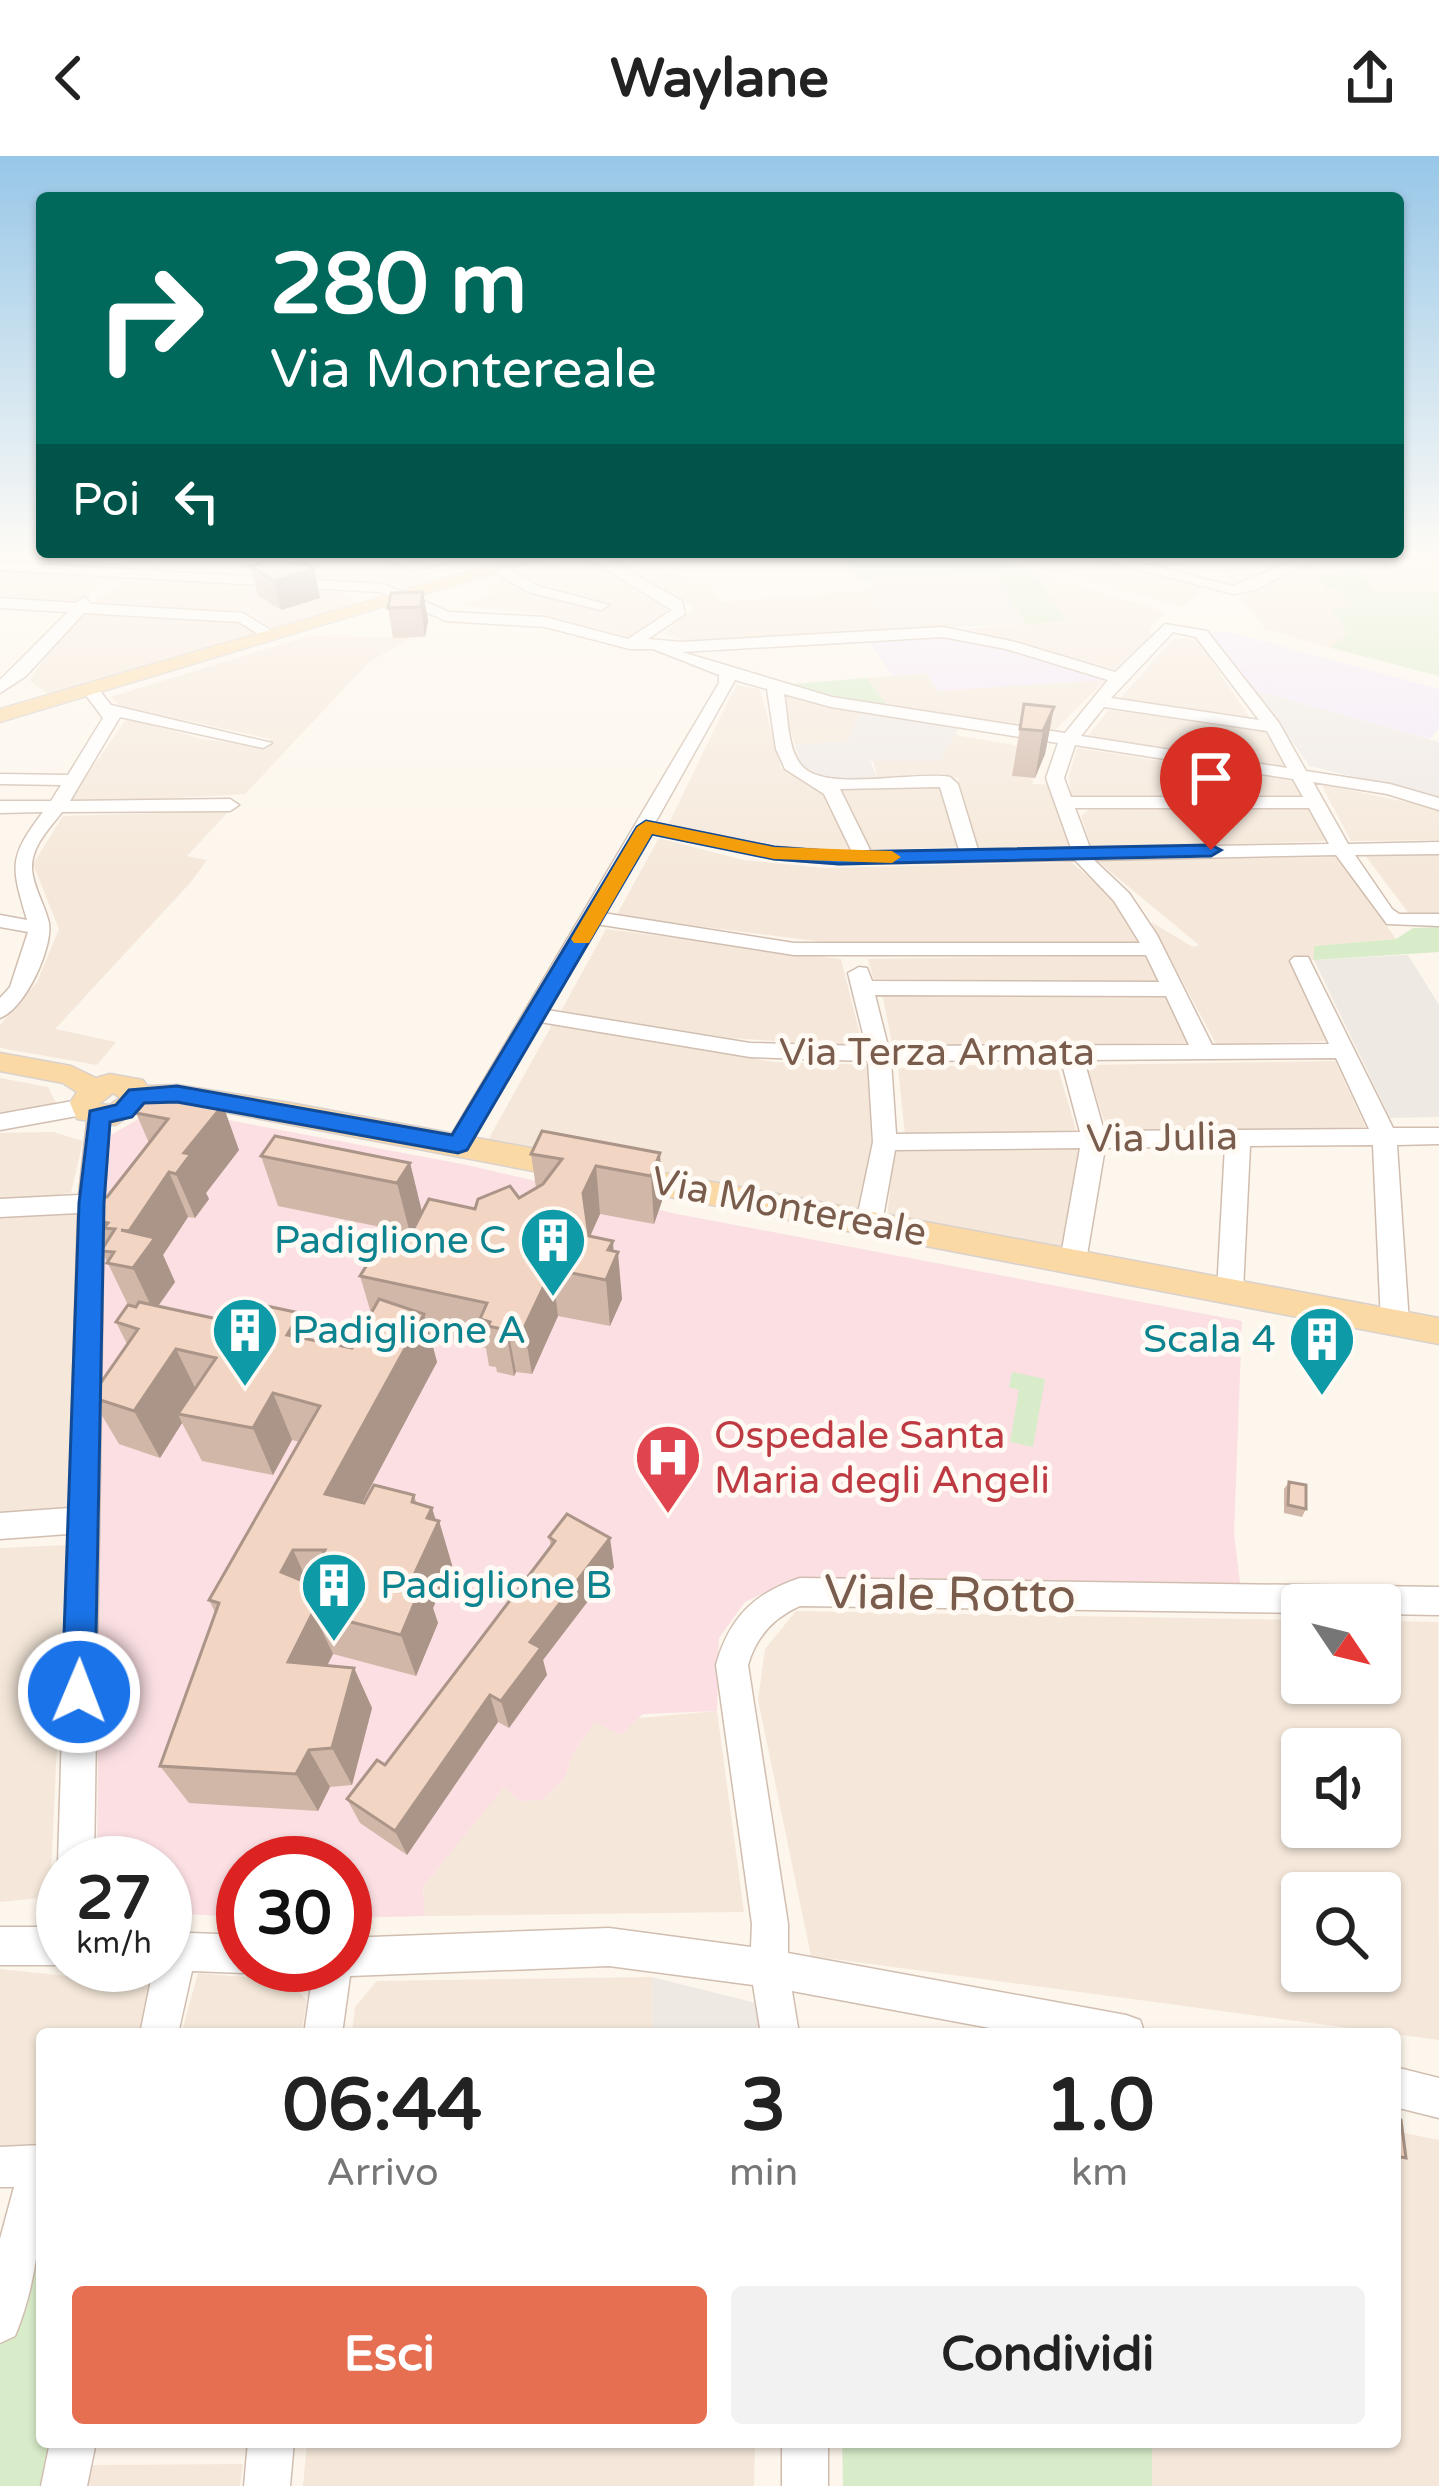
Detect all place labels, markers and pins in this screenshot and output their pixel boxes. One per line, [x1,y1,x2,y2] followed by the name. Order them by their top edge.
[1160,727,1262,850] pin
[518,1205,588,1299] building icon: Padiglione C
[274,1217,506,1264] place label: Padiglione C
[210,1295,280,1389] building icon: Padiglione A
[1287,1304,1357,1398] building icon: Scala 4
[292,1307,526,1354] place label: Padiglione A
[1143,1316,1276,1363] place label: Scala 4
[714,1412,1050,1504] place label: Ospedale Santa Maria degli Angeli
[633,1422,703,1516] hospital icon: Ospedale Santa Maria degli Angeli
[299,1550,369,1644] building icon: Padiglione B
[380,1562,612,1609] place label: Padiglione B

